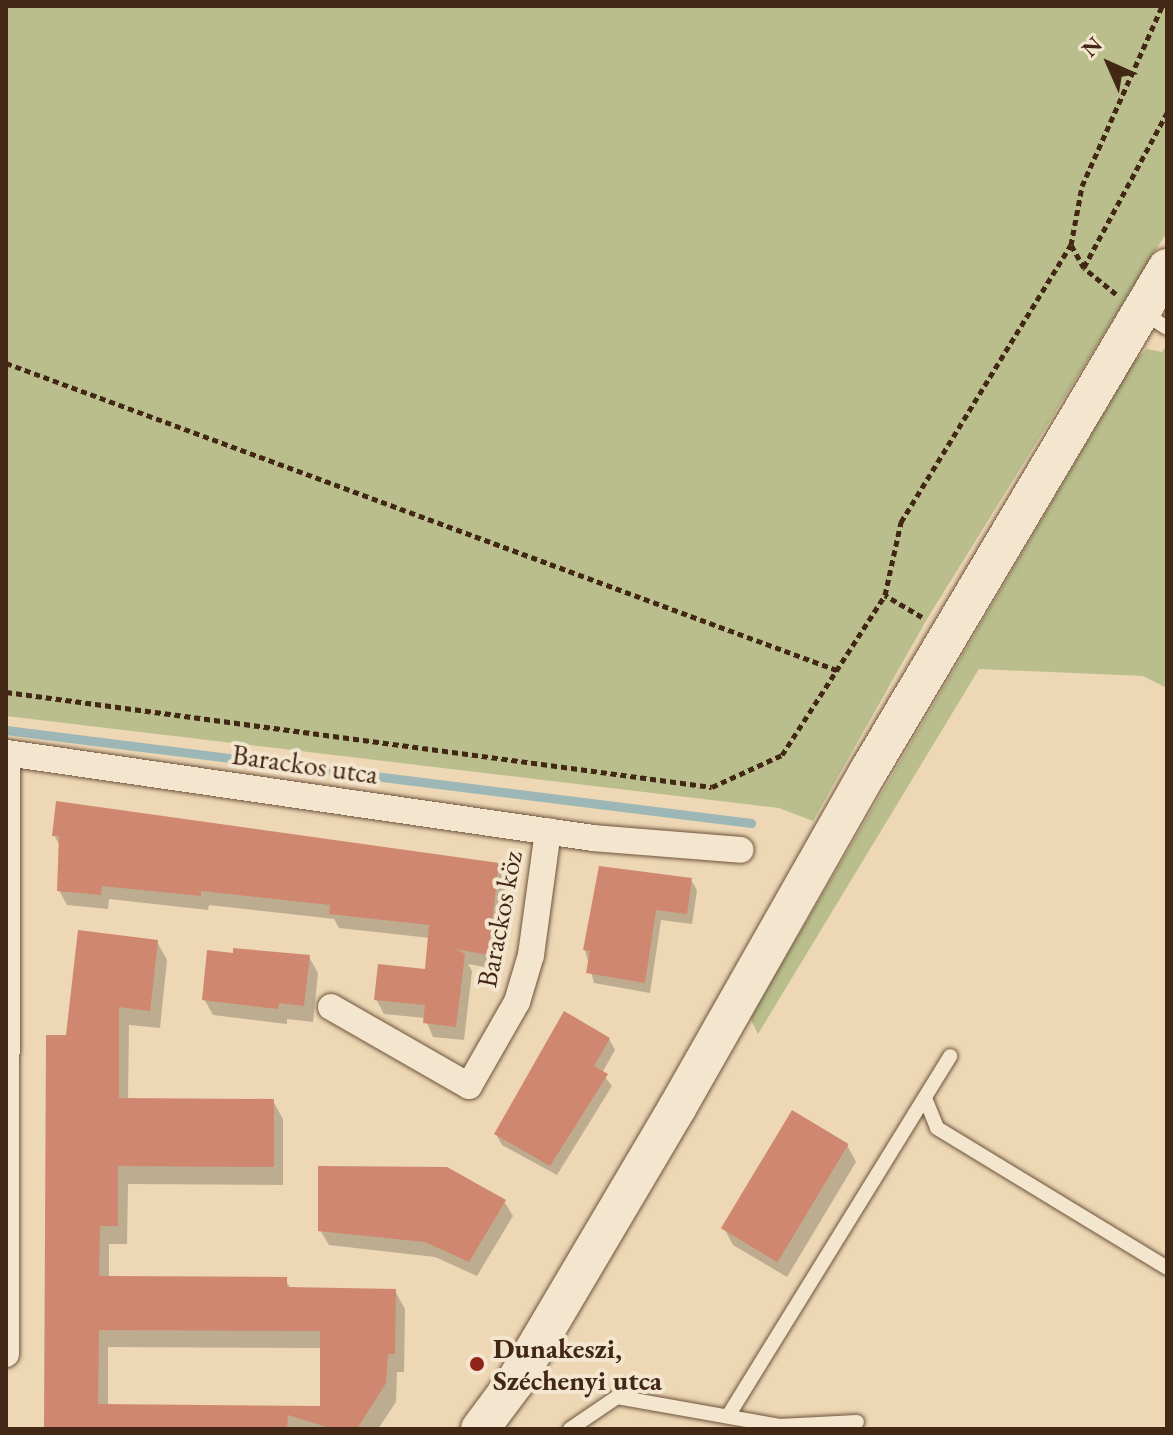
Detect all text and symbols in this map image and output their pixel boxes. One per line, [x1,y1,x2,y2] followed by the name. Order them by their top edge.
[1069,24,1149,104] north arrow
[1075,30,1108,63] text: N
[230,737,380,791] street label: Barackos utca
[469,848,529,990] street label: Barackos köz
[493,1331,662,1397] place label: Dunakeszi, Széchenyi utca
[468,1355,486,1373] marker: Dunakeszi, Széchenyi utca

